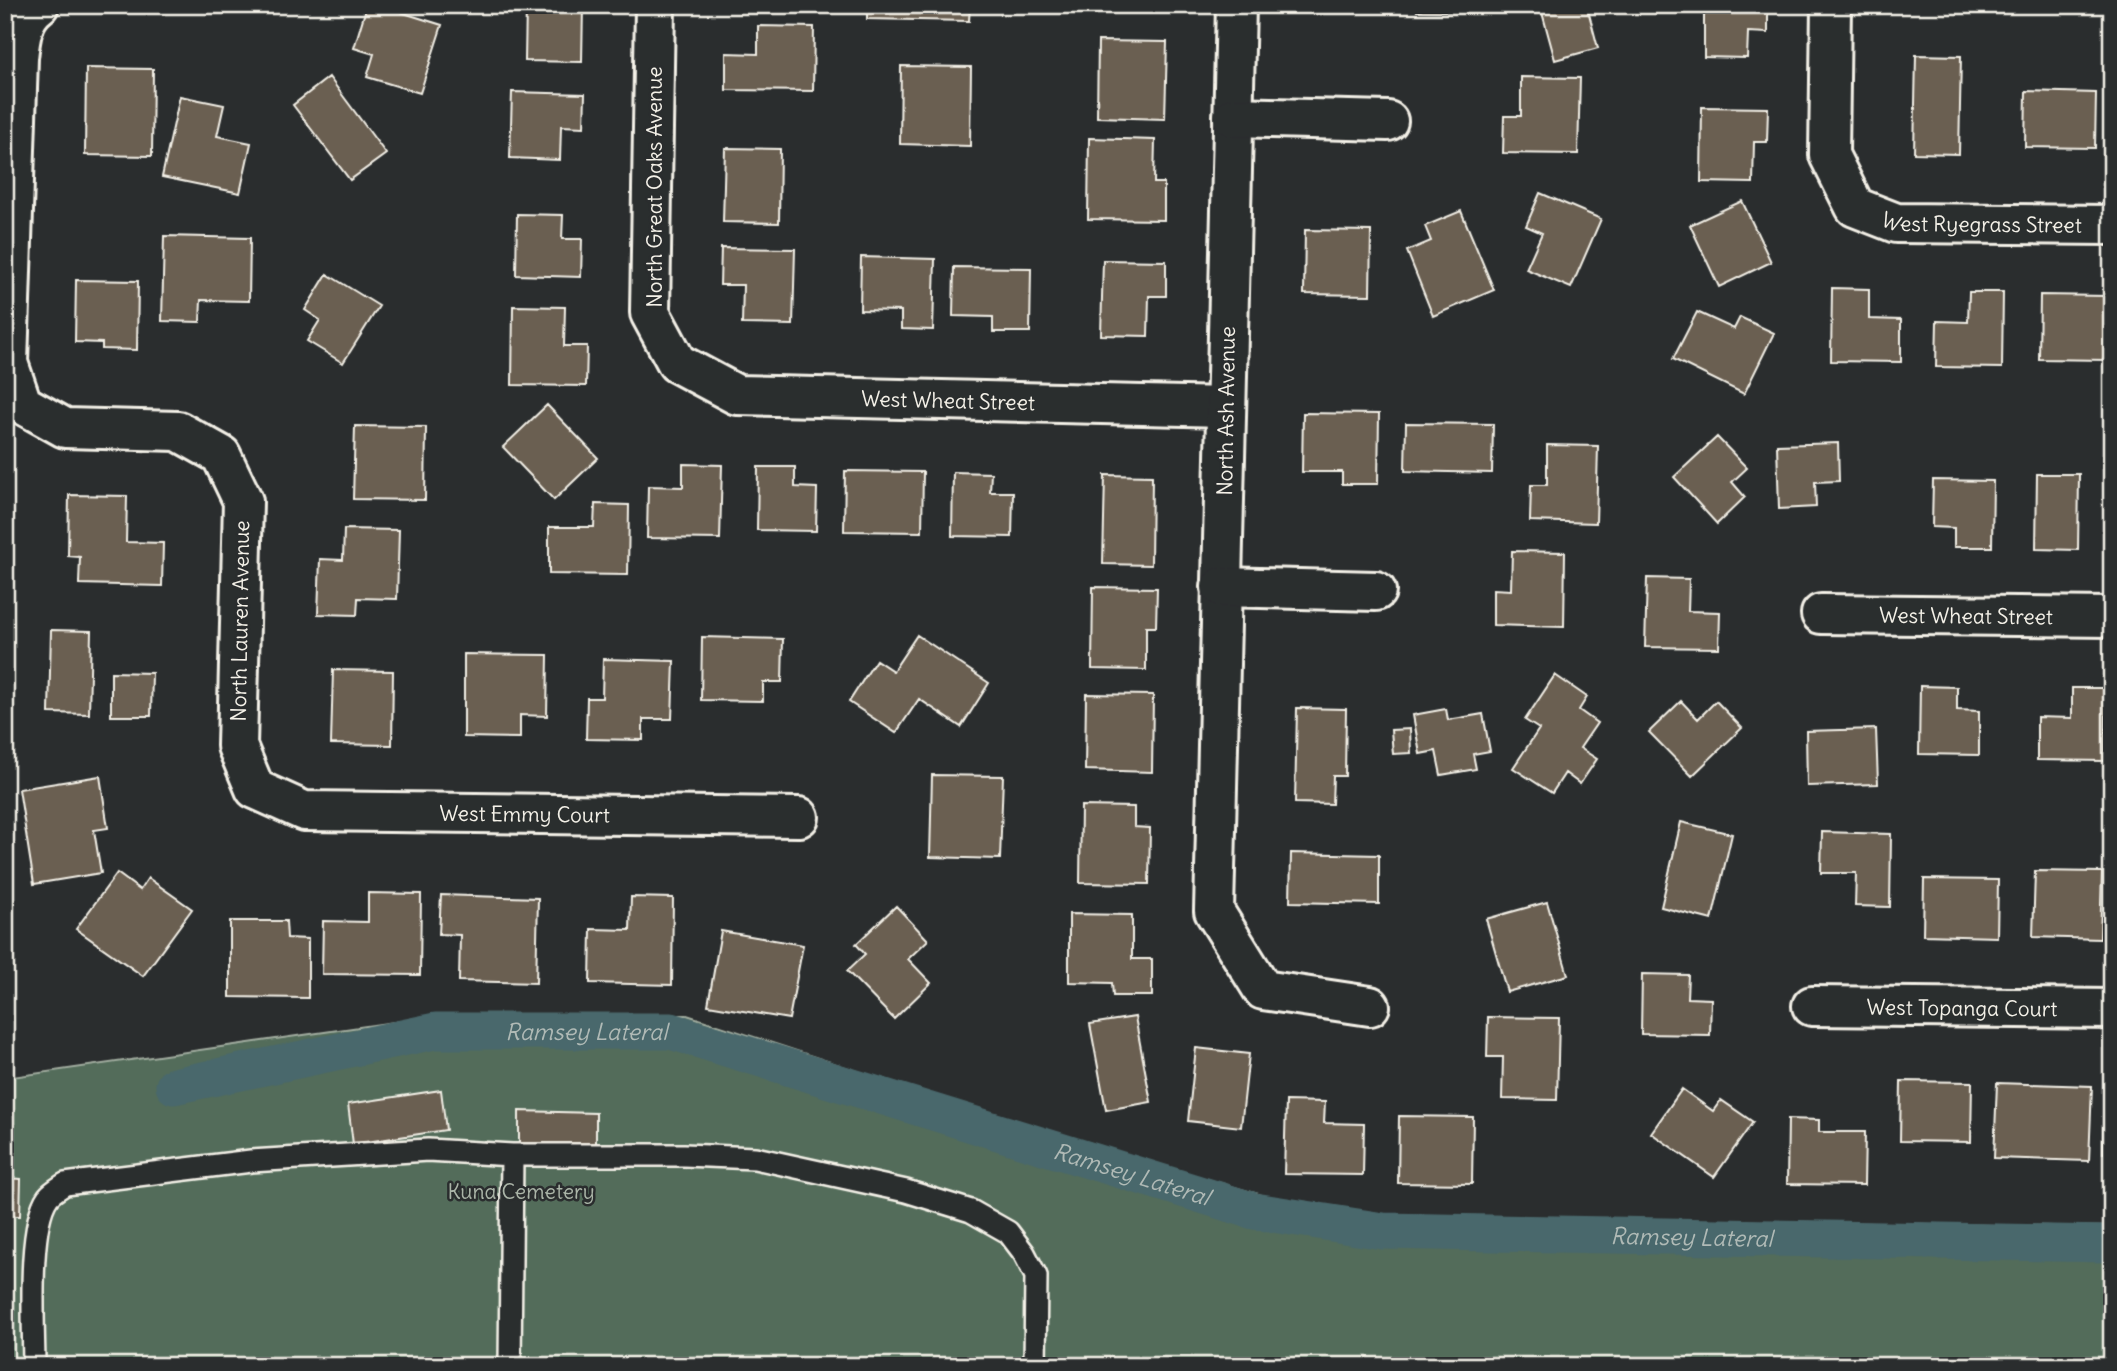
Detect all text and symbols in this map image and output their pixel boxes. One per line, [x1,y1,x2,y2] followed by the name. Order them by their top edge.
[641,66,668,308] street label: North Great Oaks Avenue
[1878,205,2082,238] street label: West Ryegrass Street
[1211,326,1241,496] street label: North Ash Avenue
[861,385,1035,416] street label: West Wheat Street
[225,520,255,722] street label: North Lauren Avenue
[1879,601,2053,630] street label: West Wheat Street
[439,799,610,828] street label: West Emmy Court
[1866,993,2058,1022] street label: West Topanga Court
[505,1017,670,1046] water label: Ramsey Lateral
[1050,1136,1216,1212] water label: Ramsey Lateral
[447,1178,595,1205] park label: Kuna Cemetery
[1610,1221,1776,1252] water label: Ramsey Lateral

